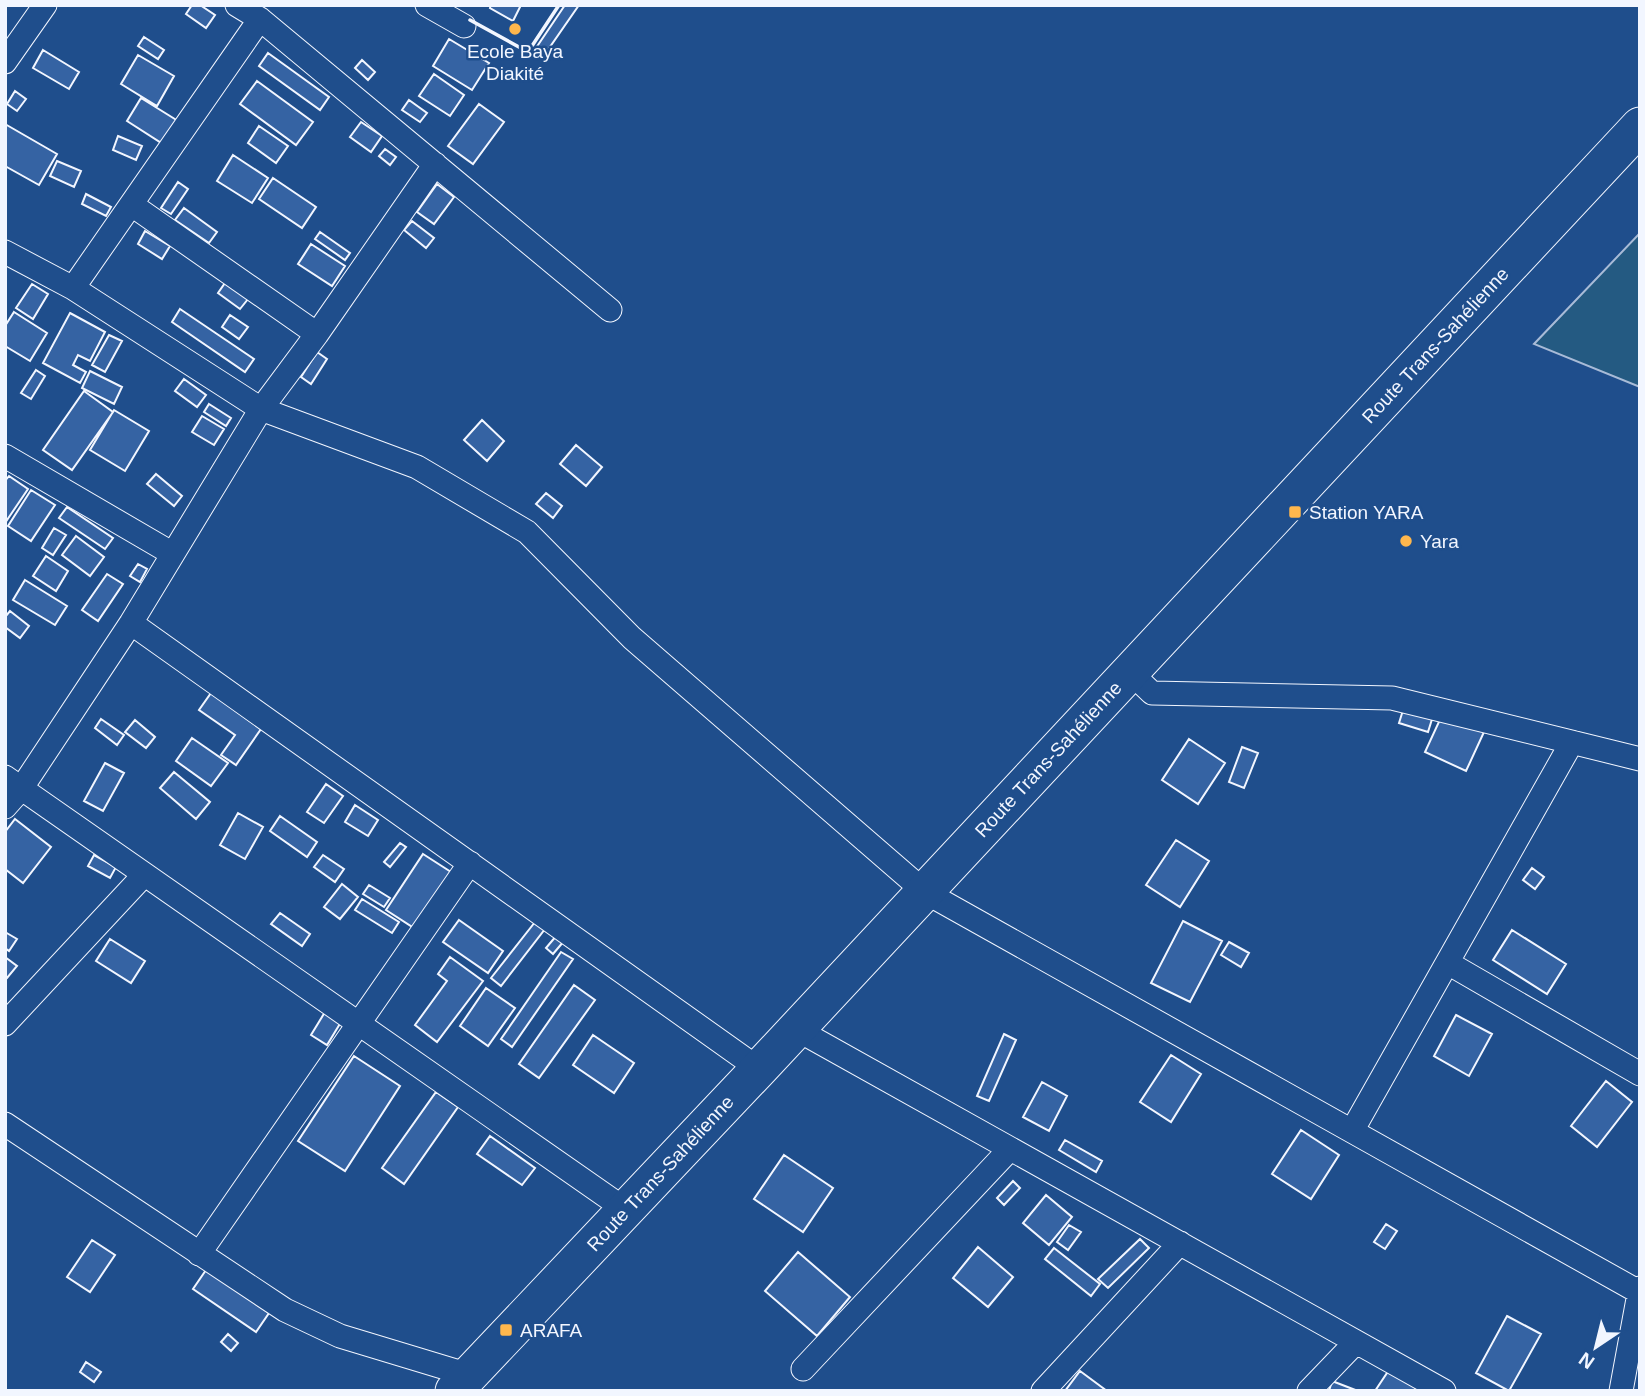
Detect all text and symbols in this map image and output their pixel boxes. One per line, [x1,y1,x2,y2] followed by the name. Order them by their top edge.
[507,21,523,37] marker: Ecole Baya Diakité
[467,41,563,84] place label: Ecole Baya Diakité
[1358,263,1513,427] street label: Route Trans-Sahélienne
[1309,502,1424,523] place label: Station YARA
[1287,504,1303,520] marker: Station YARA
[1420,531,1459,552] place label: Yara
[1398,533,1414,549] marker: Yara
[971,677,1126,841] street label: Route Trans-Sahélienne
[583,1091,738,1255] street label: Route Trans-Sahélienne
[1561,1312,1631,1382] north arrow
[520,1320,583,1341] place label: ARAFA
[498,1322,514,1338] marker: ARAFA
[1575,1348,1598,1373] text: N

